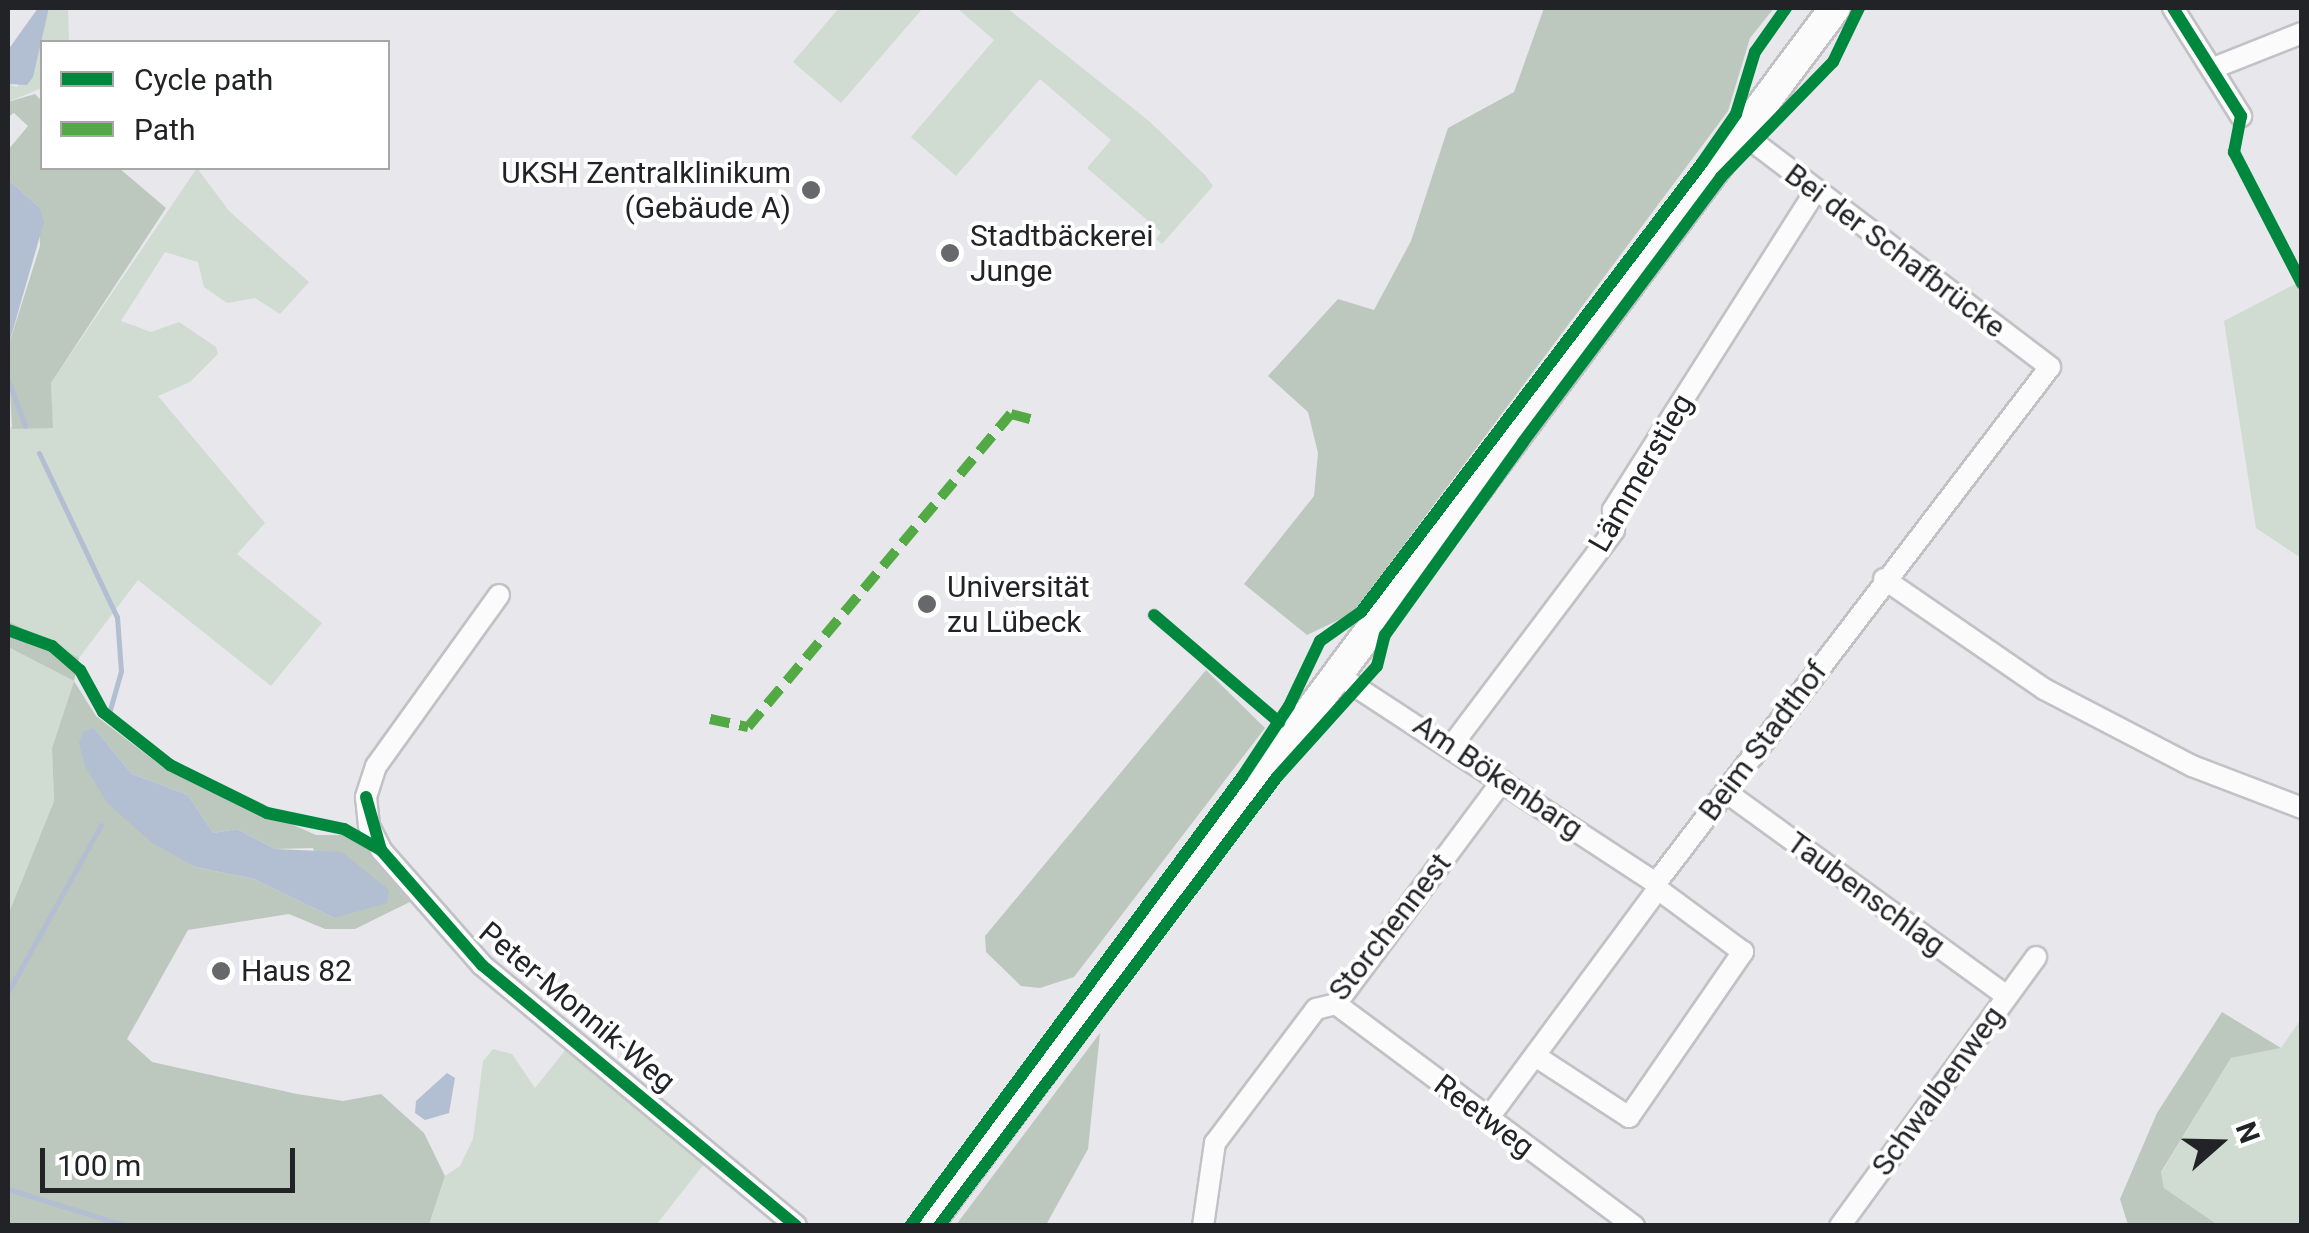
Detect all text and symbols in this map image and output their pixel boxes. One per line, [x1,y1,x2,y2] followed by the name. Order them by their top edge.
[40,40,390,170] legend
[134,62,273,97] text: Cycle path
[134,112,195,147] text: Path
[501,155,791,226] place label: UKSH Zentralklinikum (Gebäude A)
[1778,156,2012,346] street label: Bei der Schafbrücke
[800,179,822,201] marker: UKSH Zentralklinikum (Gebäude A)
[970,218,1153,288] place label: Stadtbäckerei Junge
[939,242,961,264] marker: Stadtbäckerei Junge
[1581,388,1701,558] street label: Lämmerstieg
[947,569,1089,640] place label: Universität zu Lübeck
[916,593,938,615] marker: Universität zu Lübeck
[1691,654,1835,828] street label: Beim Stadthof
[1407,707,1589,847] street label: Am Bökenbarg
[1780,825,1952,963] street label: Taubenschlag
[1321,846,1459,1008] street label: Storchennest
[472,914,682,1100] street label: Peter-Monnik-Weg
[241,953,352,989] place label: Haus 82
[210,960,232,982] marker: Haus 82
[1864,999,2012,1183] street label: Schwalbenweg
[1427,1067,1541,1165] street label: Reetweg
[2169,1093,2269,1193] north arrow
[2229,1118,2267,1147] text: N
[45,1128,300,1190] scale bar
[57,1148,141,1183] text: 100 m

